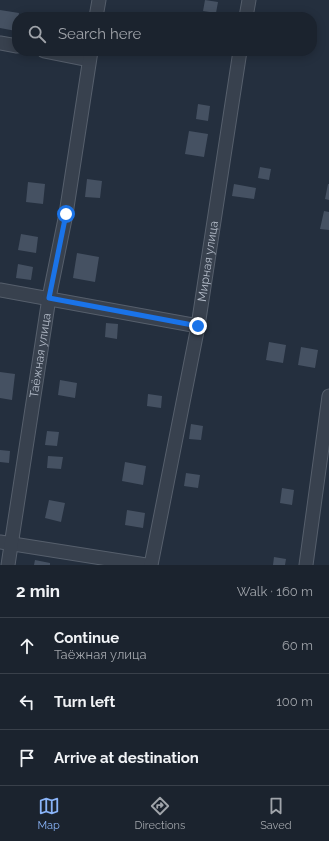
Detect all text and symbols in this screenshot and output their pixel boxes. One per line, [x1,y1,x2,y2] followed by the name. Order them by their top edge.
[12,12,317,56] search box
[26,23,48,45] icon: search
[58,25,141,43] text: Search here
[57,205,75,223] route start
[195,220,221,303] street label: Мирная улица
[27,312,54,399] street label: Таёжная улица
[189,317,207,335] route end
[16,581,60,601] text: 2 min
[237,584,313,599] text: Walk · 160 m
[54,629,119,647] text: Continue
[16,635,38,657] icon: ahead
[282,638,313,653] text: 60 m
[54,647,147,662] text: Таёжная улица
[16,691,38,713] icon: left
[54,693,115,711] text: Turn left
[276,694,313,709] text: 100 m
[16,747,38,769] icon: arrive
[54,749,199,767] text: Arrive at destination
[37,795,60,832] tab: Map
[135,795,185,832] tab: Directions
[260,795,292,832] tab: Saved

